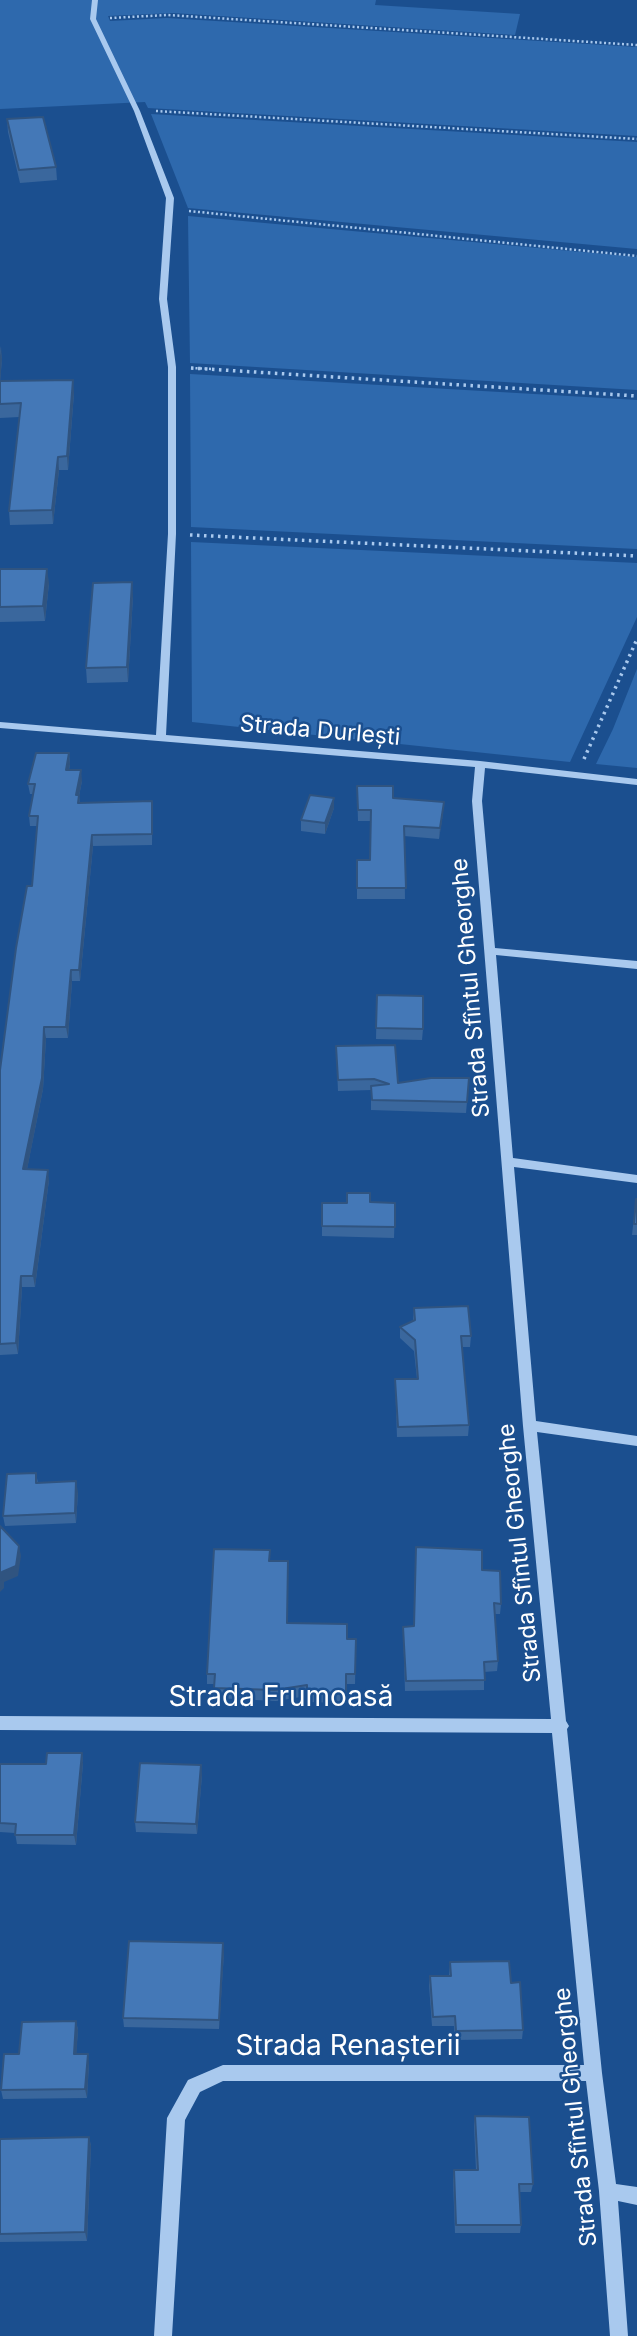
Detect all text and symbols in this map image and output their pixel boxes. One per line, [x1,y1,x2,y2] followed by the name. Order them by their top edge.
[239,710,401,752] street label: Strada Durlești
[446,857,496,1119] street label: Strada Sfîntul Gheorghe
[493,1422,547,1684] street label: Strada Sfîntul Gheorghe
[169,1681,393,1715] street label: Strada Frumoasă
[549,1986,603,2248] street label: Strada Sfîntul Gheorghe
[236,2030,460,2064] street label: Strada Renașterii

